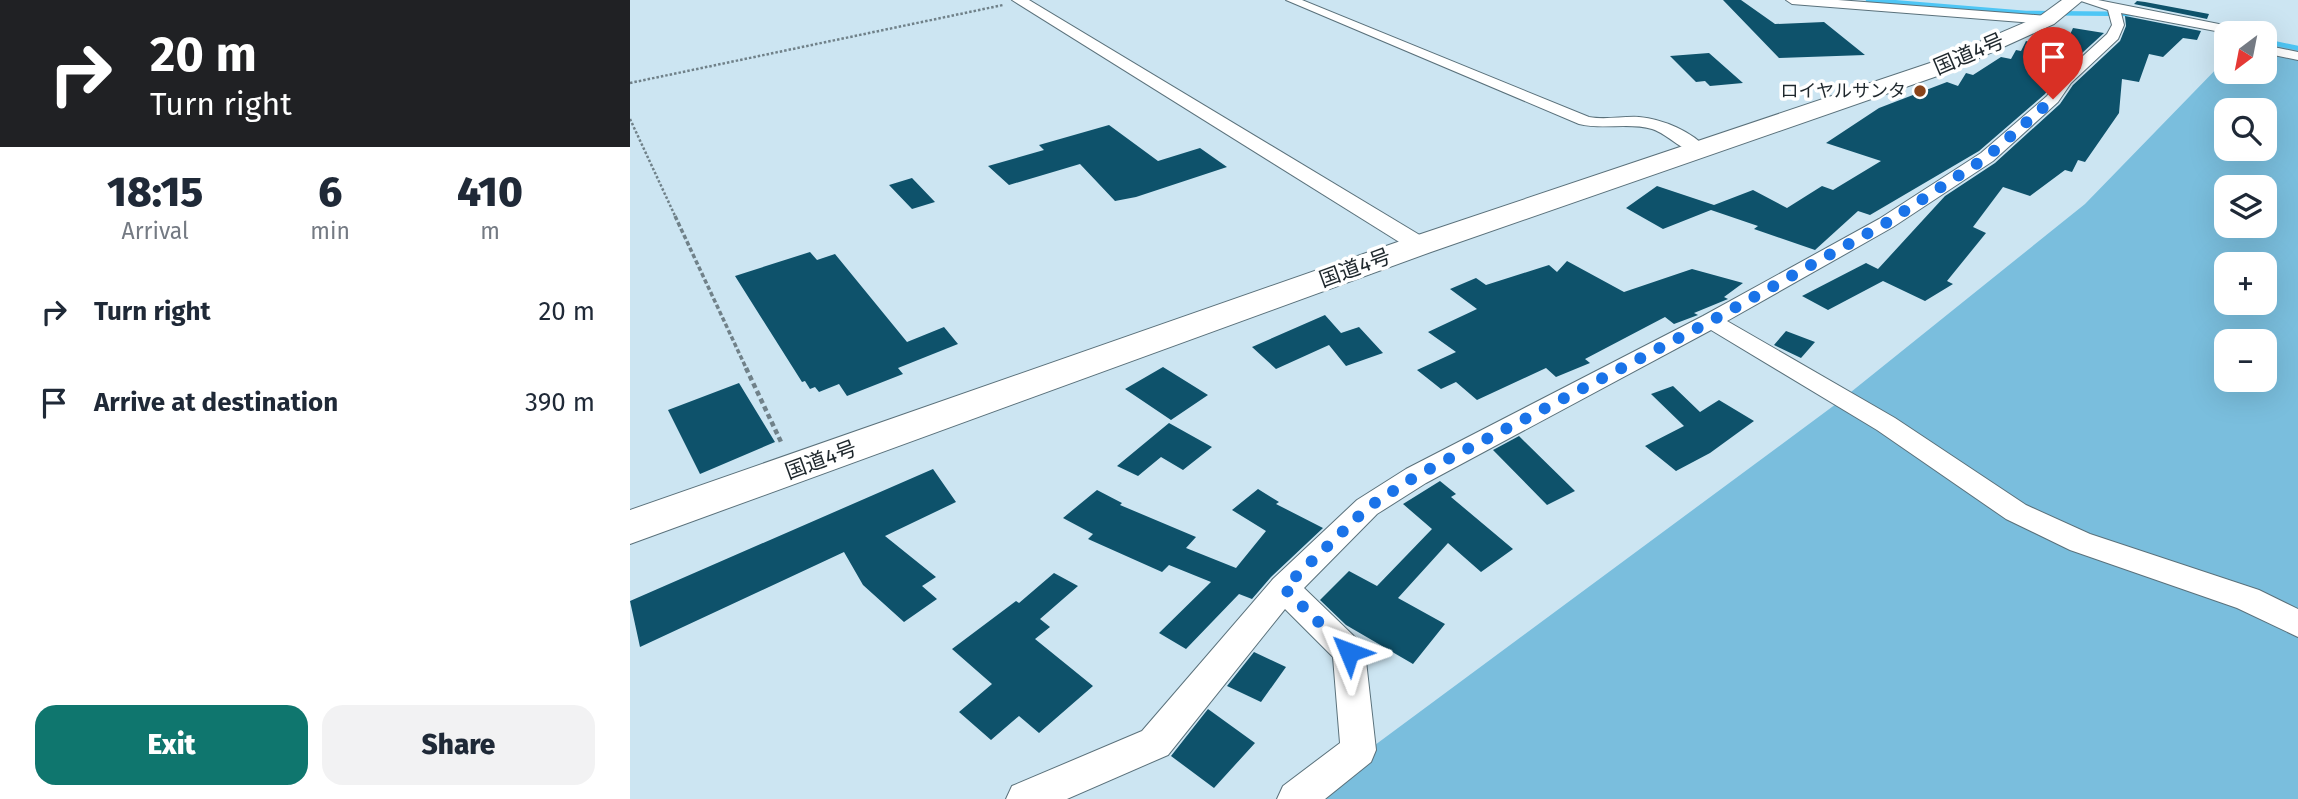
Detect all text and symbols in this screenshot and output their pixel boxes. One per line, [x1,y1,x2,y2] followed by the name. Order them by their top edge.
[2214,21,2277,84] north arrow
[2214,21,2277,392] map controls
[150,25,257,84] text: 20 m
[2023,27,2083,99] pin
[35,28,126,119] icon: right
[1930,28,2008,80] street label: 国道4号
[2034,38,2072,76] icon: arrive
[1781,80,1906,102] place label: ロイヤルサンタ
[1912,83,1928,99] marker: ロイヤルサンタ
[150,85,292,123] text: Turn right
[2214,98,2277,161] button: search
[107,167,203,217] text: 18:15
[318,167,342,217] text: 6
[457,167,523,217] text: 410
[2214,175,2277,238] button: layers
[121,217,189,245] text: Arrival
[310,217,350,245] text: min
[480,217,500,245] text: m
[1316,243,1394,293] street label: 国道4号
[2214,252,2277,315] button: +
[35,293,73,331] icon: right
[94,296,211,327] text: Turn right
[538,296,595,327] text: 20 m
[2214,329,2277,392] button: −
[35,384,73,422] icon: arrive
[94,387,338,418] text: Arrive at destination
[525,387,595,418] text: 390 m
[782,435,860,485] street label: 国道4号
[1312,615,1386,689] position arrow
[35,705,308,785] button: Exit
[322,705,595,785] button: Share

